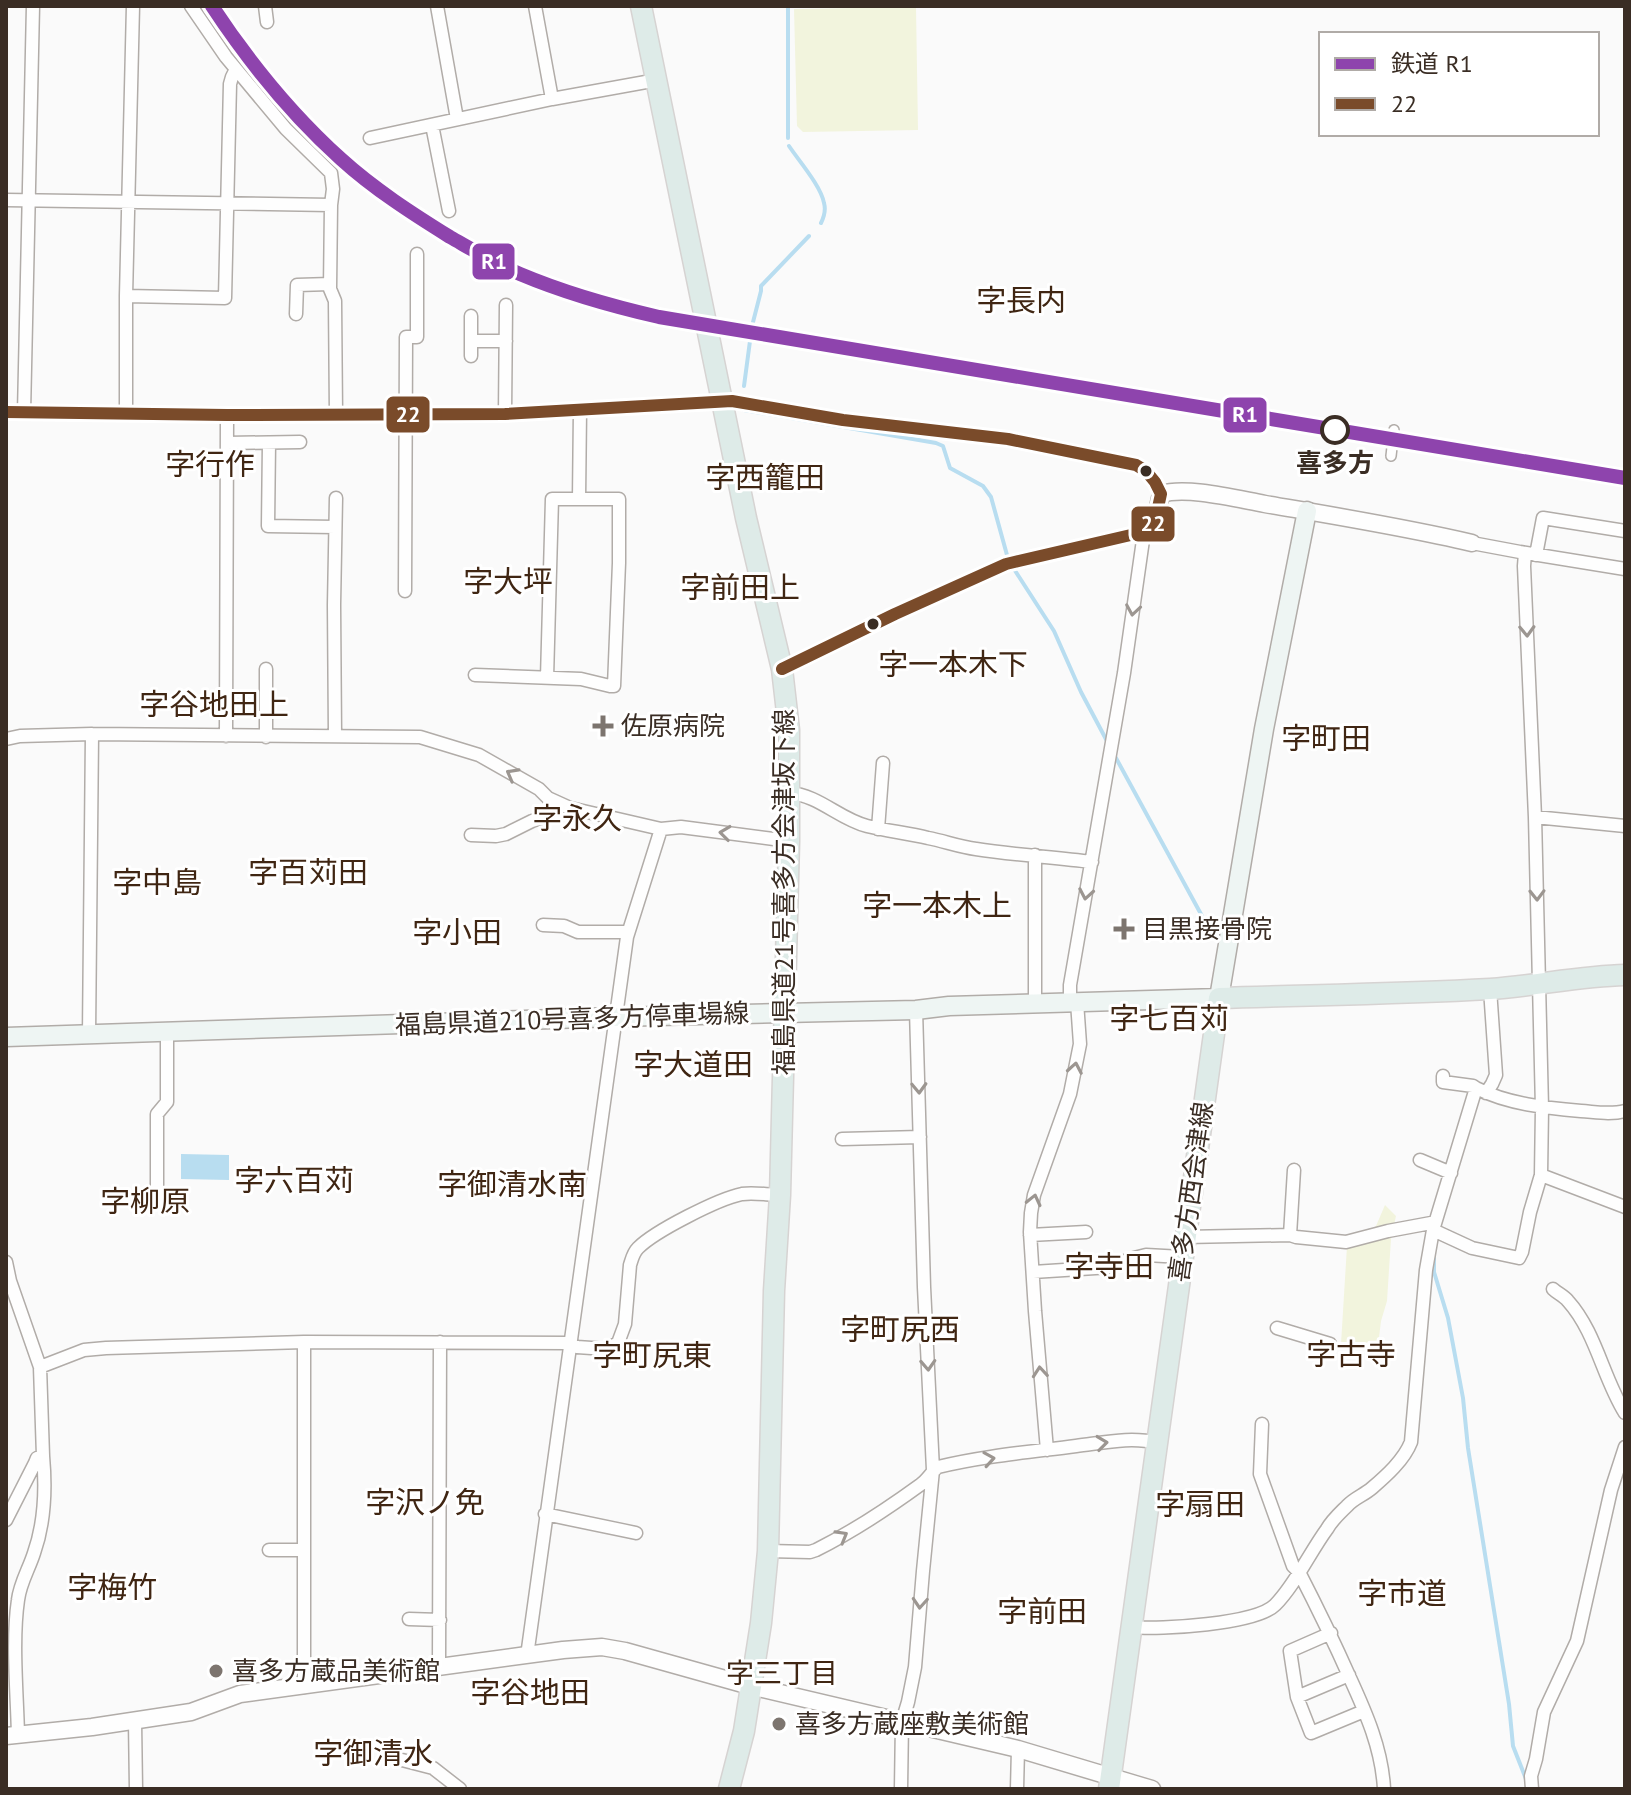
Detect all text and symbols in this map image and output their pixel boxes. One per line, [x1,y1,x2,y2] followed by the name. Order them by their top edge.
[1319,32,1599,136] legend
[1391,48,1473,79] text: 鉄道 R1
[1391,88,1417,119] text: 22
[471,242,516,281] line badge: R1
[481,247,507,275] text: R1
[976,280,1066,319] district label: 字長内
[385,395,431,434] line badge: 22
[1222,396,1268,434] line badge: R1
[396,400,420,428] text: 22
[1232,400,1258,428] text: R1
[1321,416,1349,444] marker: 喜多方
[165,444,255,483] district label: 字行作
[1296,446,1374,479] place label: 喜多方
[705,457,825,496] district label: 字西籠田
[1138,463,1154,479] unlabelled marker
[1130,505,1176,543] line badge: 22
[1141,509,1165,537] text: 22
[463,561,553,600] district label: 字大坪
[680,567,800,606] district label: 字前田上
[1125,603,1142,617] one-way arrow
[865,616,881,632] unlabelled marker
[1518,625,1535,638] one-way arrow
[878,644,1028,683] district label: 字一本木下
[139,684,289,723] district label: 字谷地田上
[621,709,725,742] place label: 佐原病院
[767,709,800,1075] street label: 福島県道21号喜多方会津坂下線
[592,715,614,737] marker: 佐原病院
[1281,718,1371,757] district label: 字町田
[505,768,520,783] one-way arrow
[532,798,622,837] district label: 字永久
[718,824,731,841] one-way arrow
[248,852,368,891] district label: 字百苅田
[112,862,202,901] district label: 字中島
[862,885,1012,924] district label: 字一本木上
[1079,887,1096,901] one-way arrow
[1528,889,1545,902] one-way arrow
[412,912,502,951] district label: 字小田
[1142,912,1272,945] place label: 目黒接骨院
[1113,918,1135,940] marker: 目黒接骨院
[394,996,750,1041] street label: 福島県道210号喜多方停車場線
[1109,998,1229,1037] district label: 字七百苅
[633,1044,753,1083] district label: 字大道田
[1066,1061,1083,1075] one-way arrow
[910,1082,927,1095] one-way arrow
[1161,1100,1220,1284] street label: 喜多方西会津線
[234,1160,354,1199] district label: 字六百苅
[437,1164,587,1203] district label: 字御清水南
[100,1181,190,1220] district label: 字柳原
[1025,1194,1042,1207] one-way arrow
[1064,1246,1154,1285] district label: 字寺田
[840,1309,960,1348] district label: 字町尻西
[1306,1334,1396,1373] district label: 字古寺
[592,1335,712,1374] district label: 字町尻東
[919,1359,936,1372] one-way arrow
[1031,1365,1048,1378] one-way arrow
[1096,1435,1109,1452] one-way arrow
[983,1451,996,1468] one-way arrow
[365,1482,485,1521] district label: 字沢ノ免
[1155,1484,1245,1523] district label: 字扇田
[833,1530,848,1546] one-way arrow
[67,1567,157,1606] district label: 字梅竹
[1357,1573,1447,1612] district label: 字市道
[997,1591,1087,1630] district label: 字前田
[912,1597,929,1610] one-way arrow
[232,1654,440,1687] place label: 喜多方蔵品美術館
[726,1654,838,1691] district label: 字三丁目
[207,1662,225,1680] marker: 喜多方蔵品美術館
[470,1672,590,1711] district label: 字谷地田
[795,1707,1029,1740] place label: 喜多方蔵座敷美術館
[770,1715,788,1733] marker: 喜多方蔵座敷美術館
[313,1733,433,1772] district label: 字御清水

